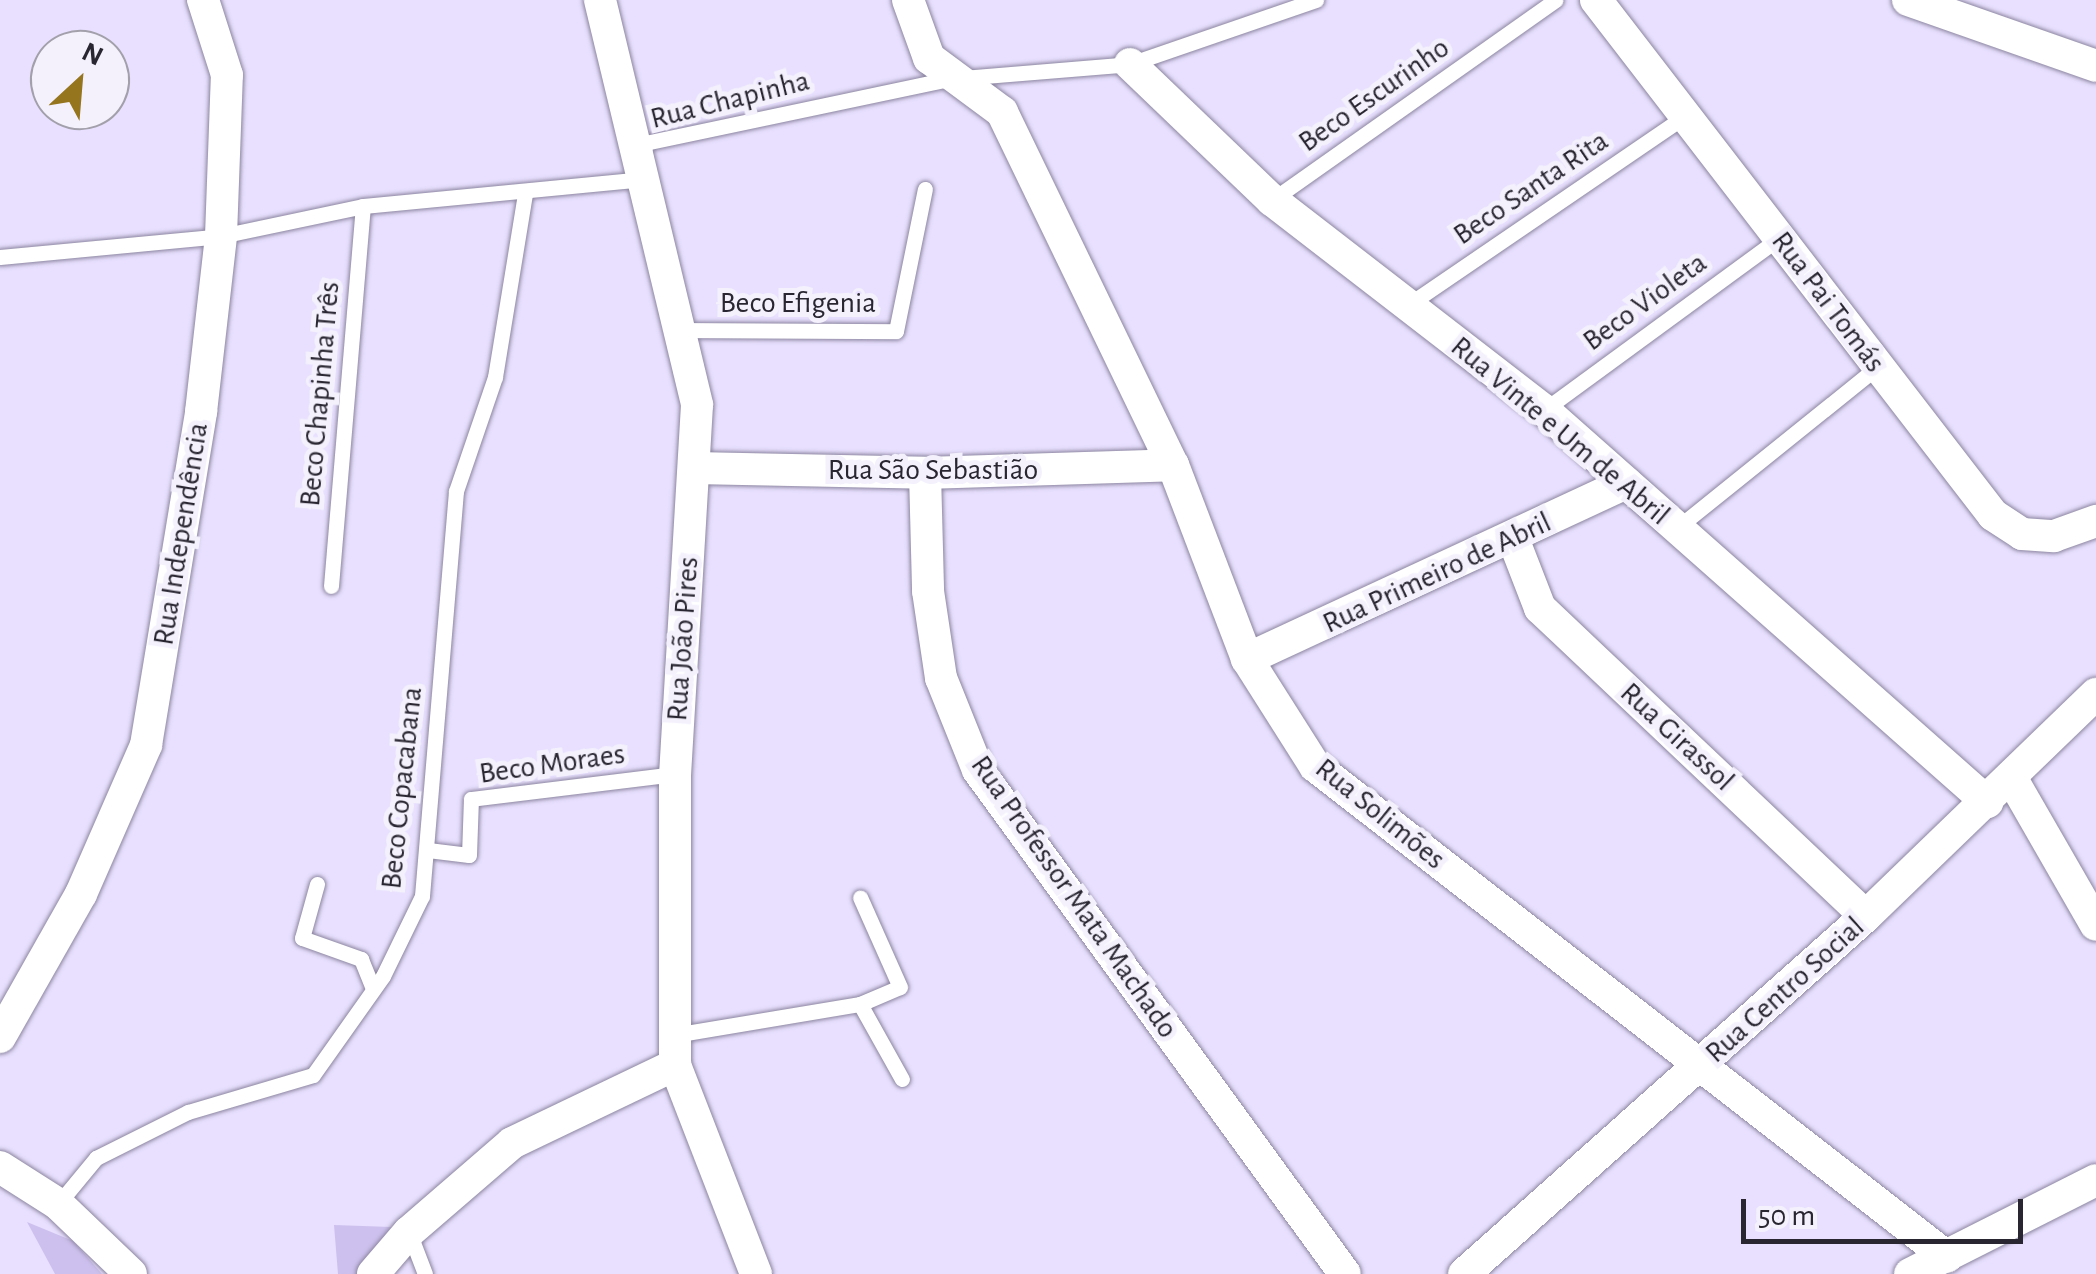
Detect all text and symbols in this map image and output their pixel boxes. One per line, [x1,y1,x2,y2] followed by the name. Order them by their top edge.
[30,30,130,130] north arrow
[1292,30,1456,160] street label: Beco Escurinho
[77,38,107,72] text: N
[647,63,813,137] street label: Rua Chapinha
[1447,123,1615,253] street label: Beco Santa Rita
[1763,224,1893,380] street label: Rua Pai Tomás
[1576,245,1714,359] street label: Beco Violeta
[292,280,348,508] street label: Beco Chapinha Três
[720,285,876,321] street label: Beco Efigenia
[1443,329,1677,533] street label: Rua Vinte e Um de Abril
[146,420,216,648] street label: Rua Independência
[828,452,1038,488] street label: Rua São Sebastião
[1317,504,1557,642] street label: Rua Primeiro de Abril
[659,556,707,722] street label: Rua João Pires
[1612,675,1742,799] street label: Rua Girassol
[373,685,431,891] street label: Beco Copacabana
[477,736,627,792] street label: Beco Moraes
[963,749,1185,1045] street label: Rua Professor Mata Machado
[1308,751,1452,877] street label: Rua Solimões
[1698,909,1872,1071] street label: Rua Centro Social
[1746,1179,2028,1241] scale bar
[1758,1201,1815,1231] text: 50 m

